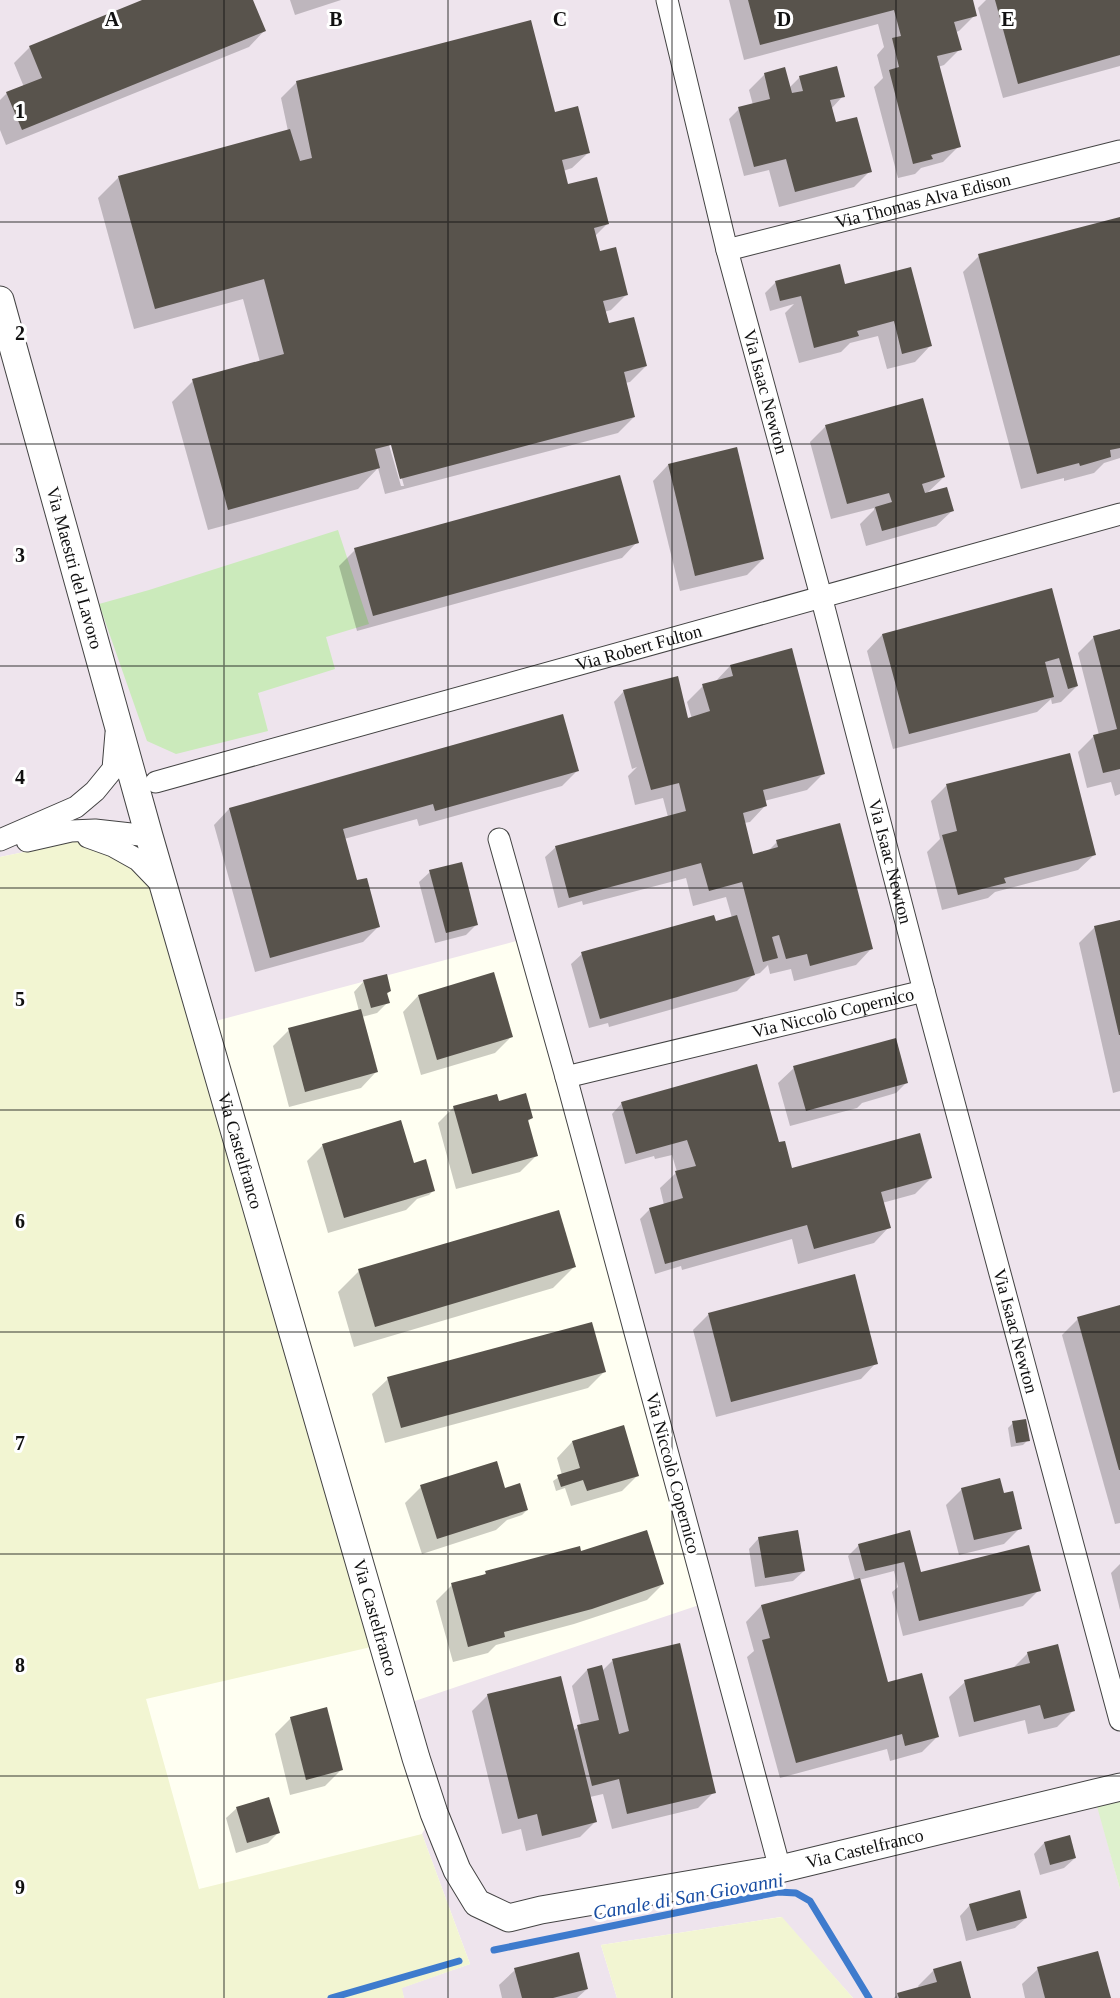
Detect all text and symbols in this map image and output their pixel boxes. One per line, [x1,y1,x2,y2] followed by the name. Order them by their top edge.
[105,8,120,30] text: A
[329,8,343,30] text: B
[553,8,567,30] text: C
[777,8,791,30] text: D
[1001,8,1015,30] text: E
[15,100,25,122] text: 1
[833,169,1013,232] street label: Via Thomas Alva Edison
[15,322,25,344] text: 2
[739,327,792,456] street label: Via Isaac Newton
[42,484,107,651] street label: Via Maestri del Lavoro
[15,544,25,566] text: 3
[573,621,704,675] street label: Via Robert Fulton
[15,766,25,788] text: 4
[864,797,916,926] street label: Via Isaac Newton
[750,984,916,1042] street label: Via Niccolò Copernico
[15,988,25,1010] text: 5
[214,1090,267,1211] street label: Via Castelfranco
[15,1210,25,1232] text: 6
[989,1267,1042,1395] street label: Via Isaac Newton
[642,1390,704,1556] street label: Via Niccolò Copernico
[15,1432,25,1454] text: 7
[349,1557,402,1678] street label: Via Castelfranco
[15,1654,25,1676] text: 8
[804,1825,926,1872] street label: Via Castelfranco
[591,1868,785,1924] water label: Canale di San Giovanni
[15,1876,25,1898] text: 9

